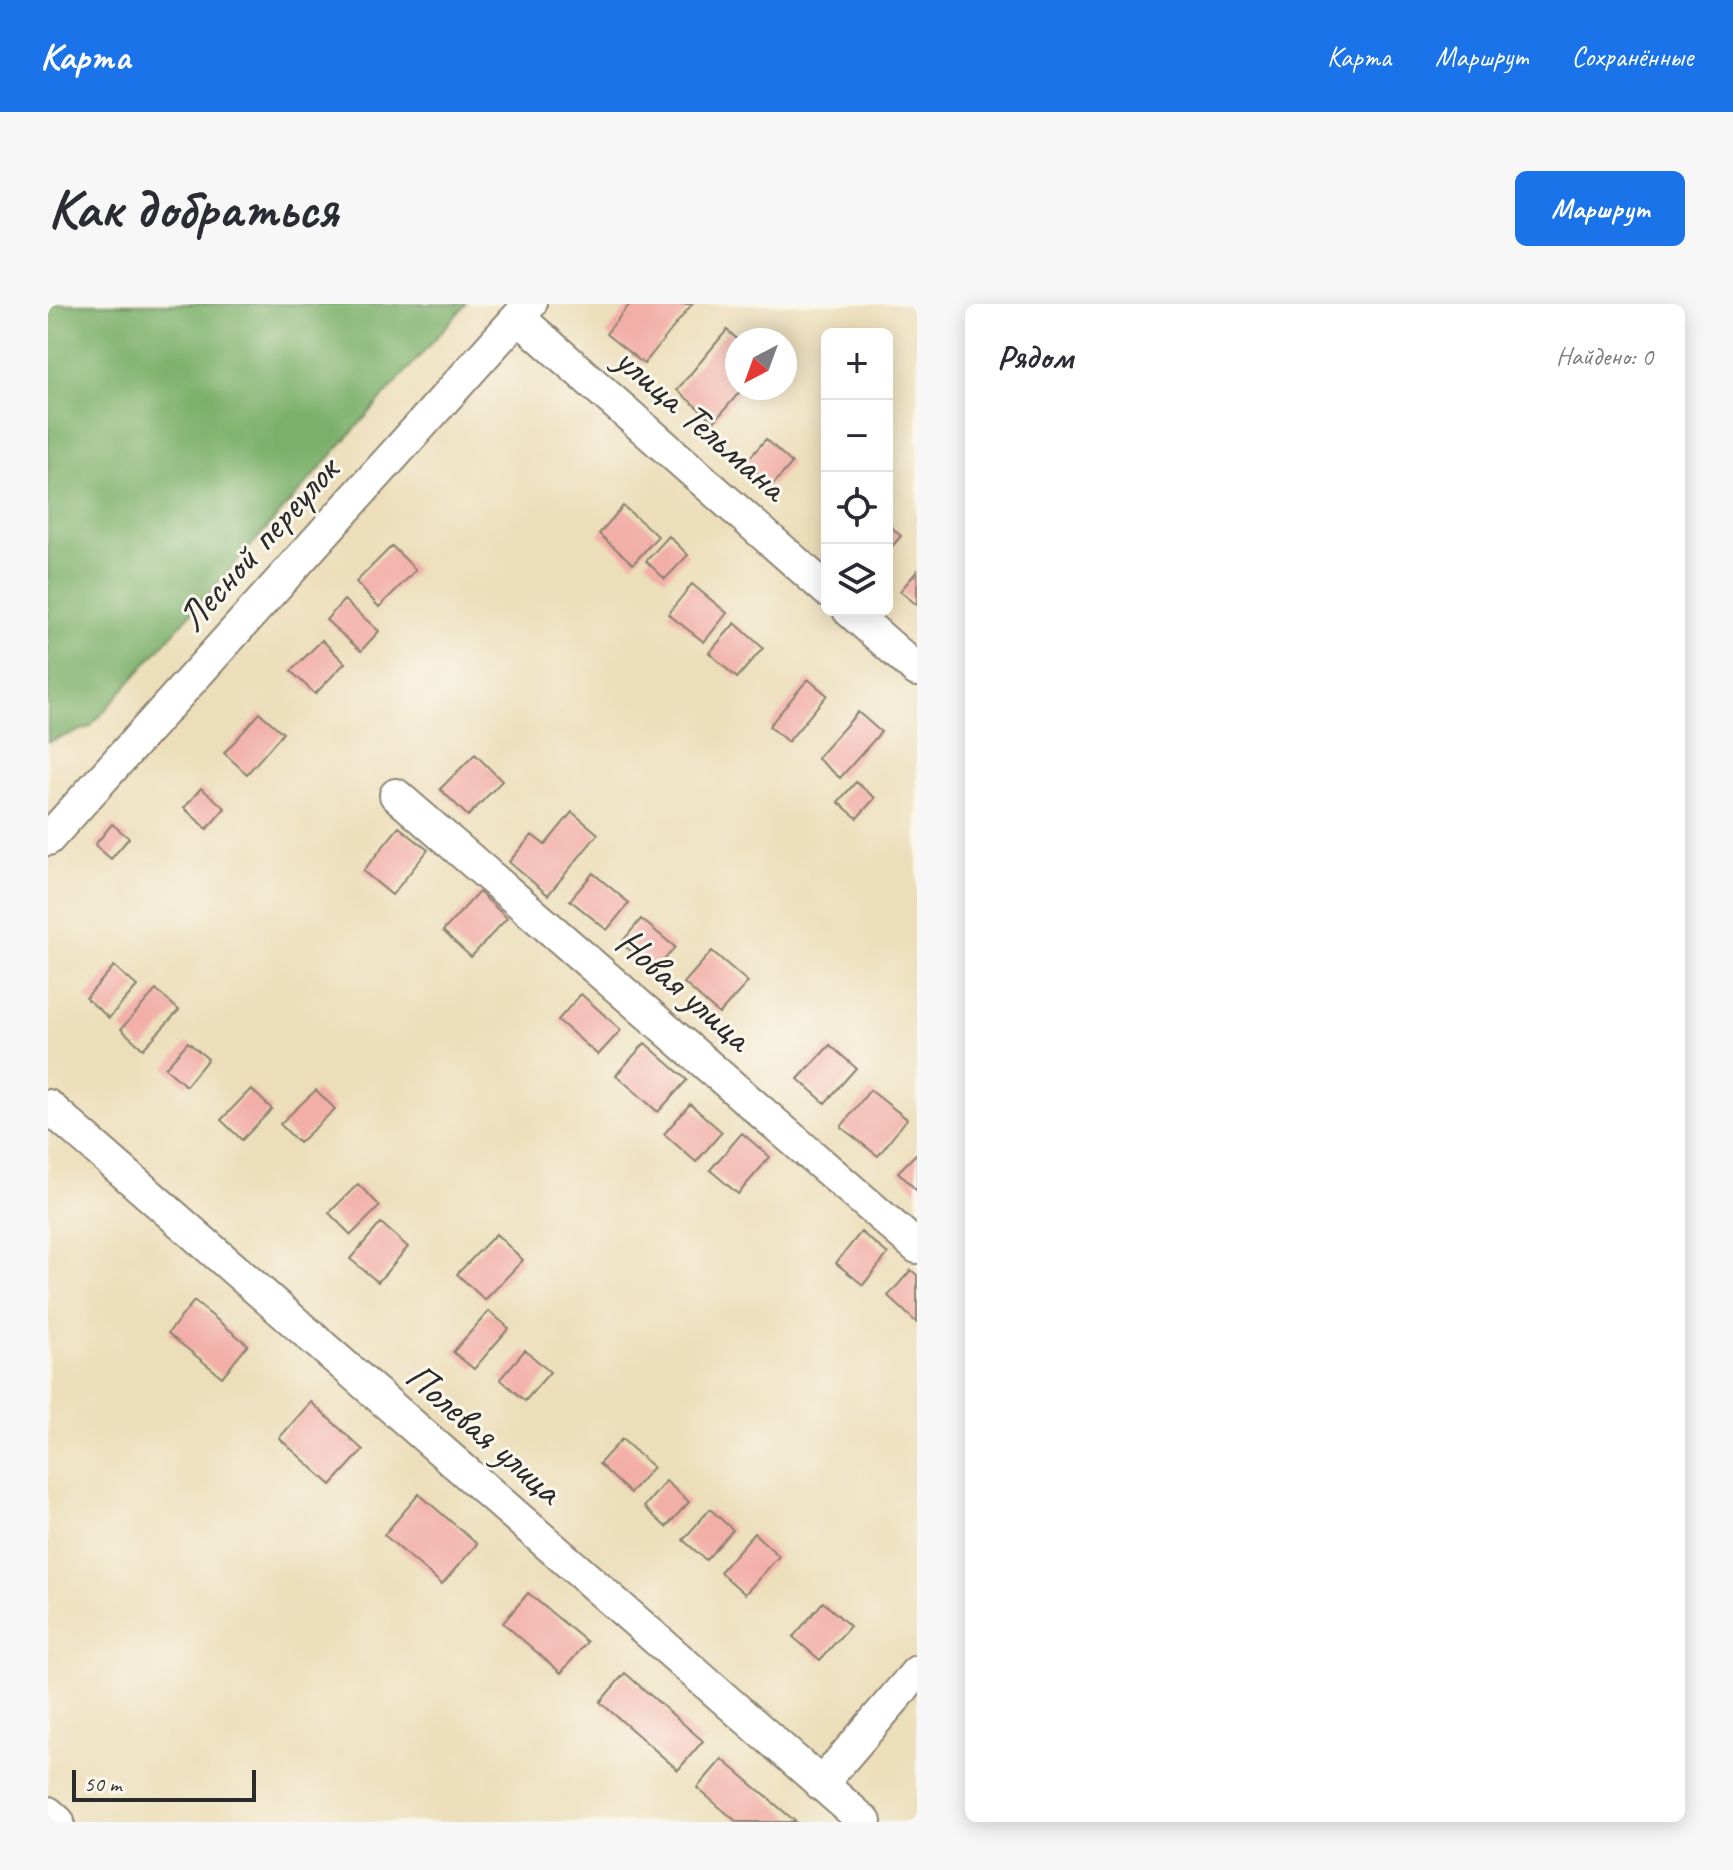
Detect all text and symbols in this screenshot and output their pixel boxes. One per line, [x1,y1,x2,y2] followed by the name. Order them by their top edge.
[40,33,130,80] text: Карта
[1327,39,1391,74] text: Карта
[1435,39,1527,74] text: Маршрут
[1571,39,1693,74] text: Сохранённые
[1515,171,1685,246] button: Маршрут
[48,173,338,244] text: Как добраться
[725,328,797,400] north arrow
[821,328,893,616] map controls
[821,328,893,400] button: +
[603,333,800,514] street label: улица Тельмана
[997,335,1073,378] text: Рядом
[1556,340,1653,373] text: Найдено: 0
[821,400,893,472] button: −
[166,444,352,642] street label: Лесной переулок
[821,472,893,544] button: locate
[821,544,893,616] button: layers
[606,916,765,1064] street label: Новая улица
[395,1351,575,1516] street label: Полевая улица
[72,1766,256,1802] scale bar
[84,1770,121,1798] text: 50 m

